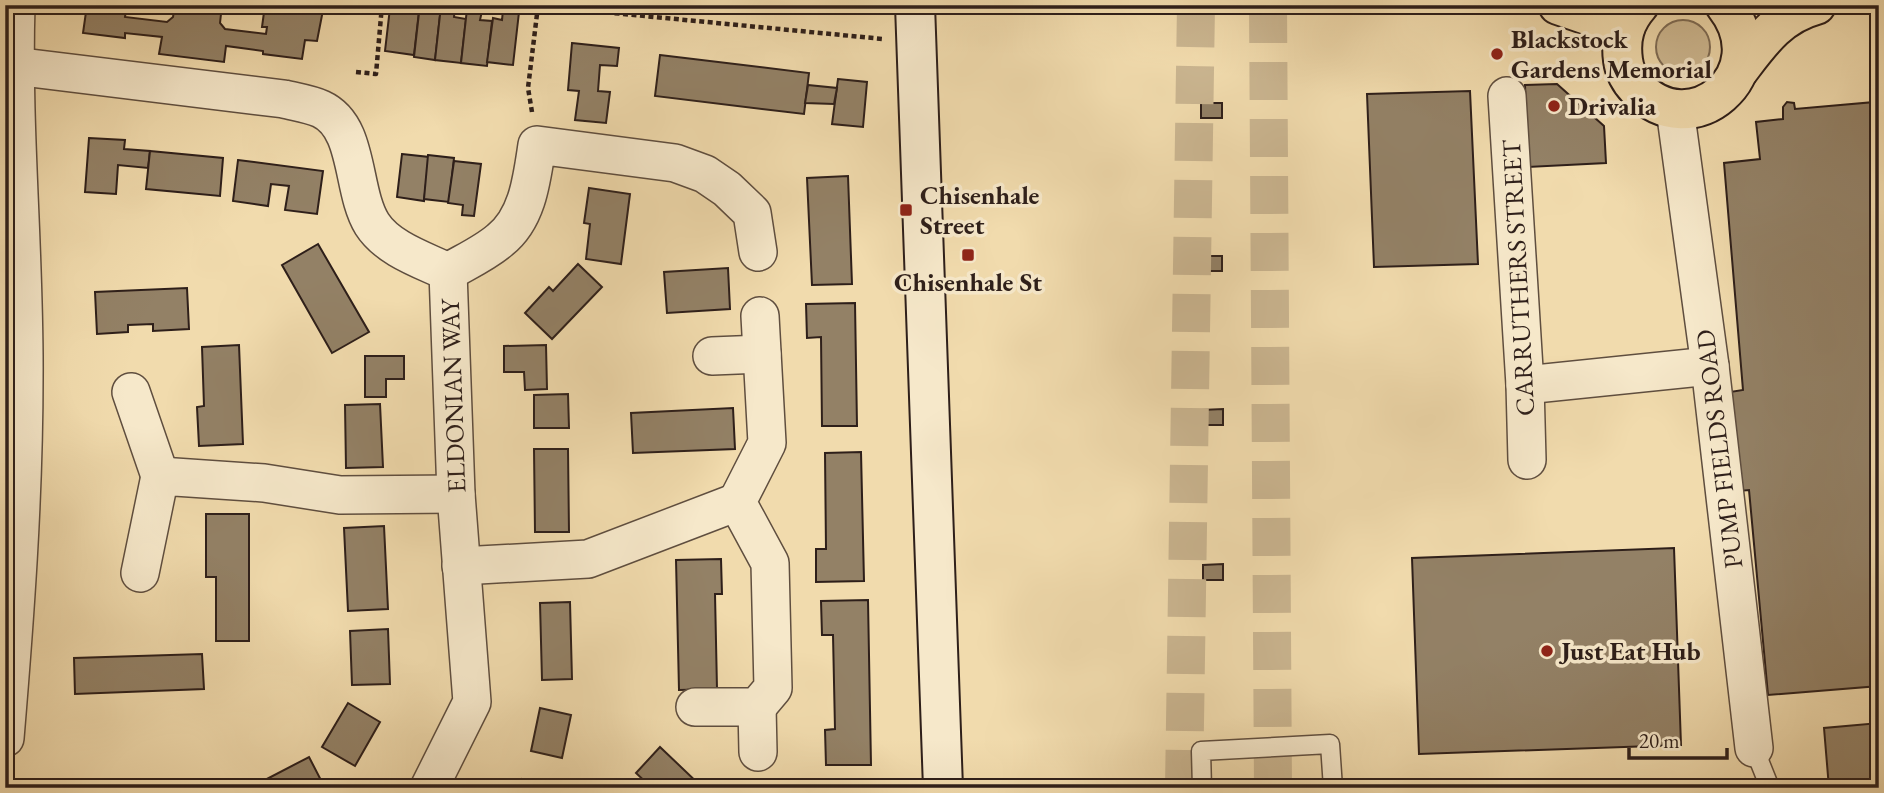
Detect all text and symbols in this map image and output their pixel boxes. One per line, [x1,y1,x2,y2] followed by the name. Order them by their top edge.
[1511,22,1712,86] place label: Blackstock Gardens Memorial
[1489,46,1505,62] marker: Blackstock Gardens Memorial
[1568,89,1657,123] place label: Drivalia
[1546,98,1562,114] marker: Drivalia
[1494,138,1542,417] street label: CARRUTHERS STREET
[920,178,1039,242] place label: Chisenhale Street
[898,202,914,218] marker: Chisenhale Street
[960,247,976,263] marker: Chisenhale St
[894,265,1042,299] place label: Chisenhale St
[433,296,473,494] street label: ELDONIAN WAY
[1687,328,1751,570] street label: PUMP FIELDS ROAD
[1558,634,1701,668] place label: Just Eat Hub
[1539,643,1555,659] marker: Just Eat Hub
[1629,716,1727,760] scale bar
[1639,727,1680,754] text: 20 m

